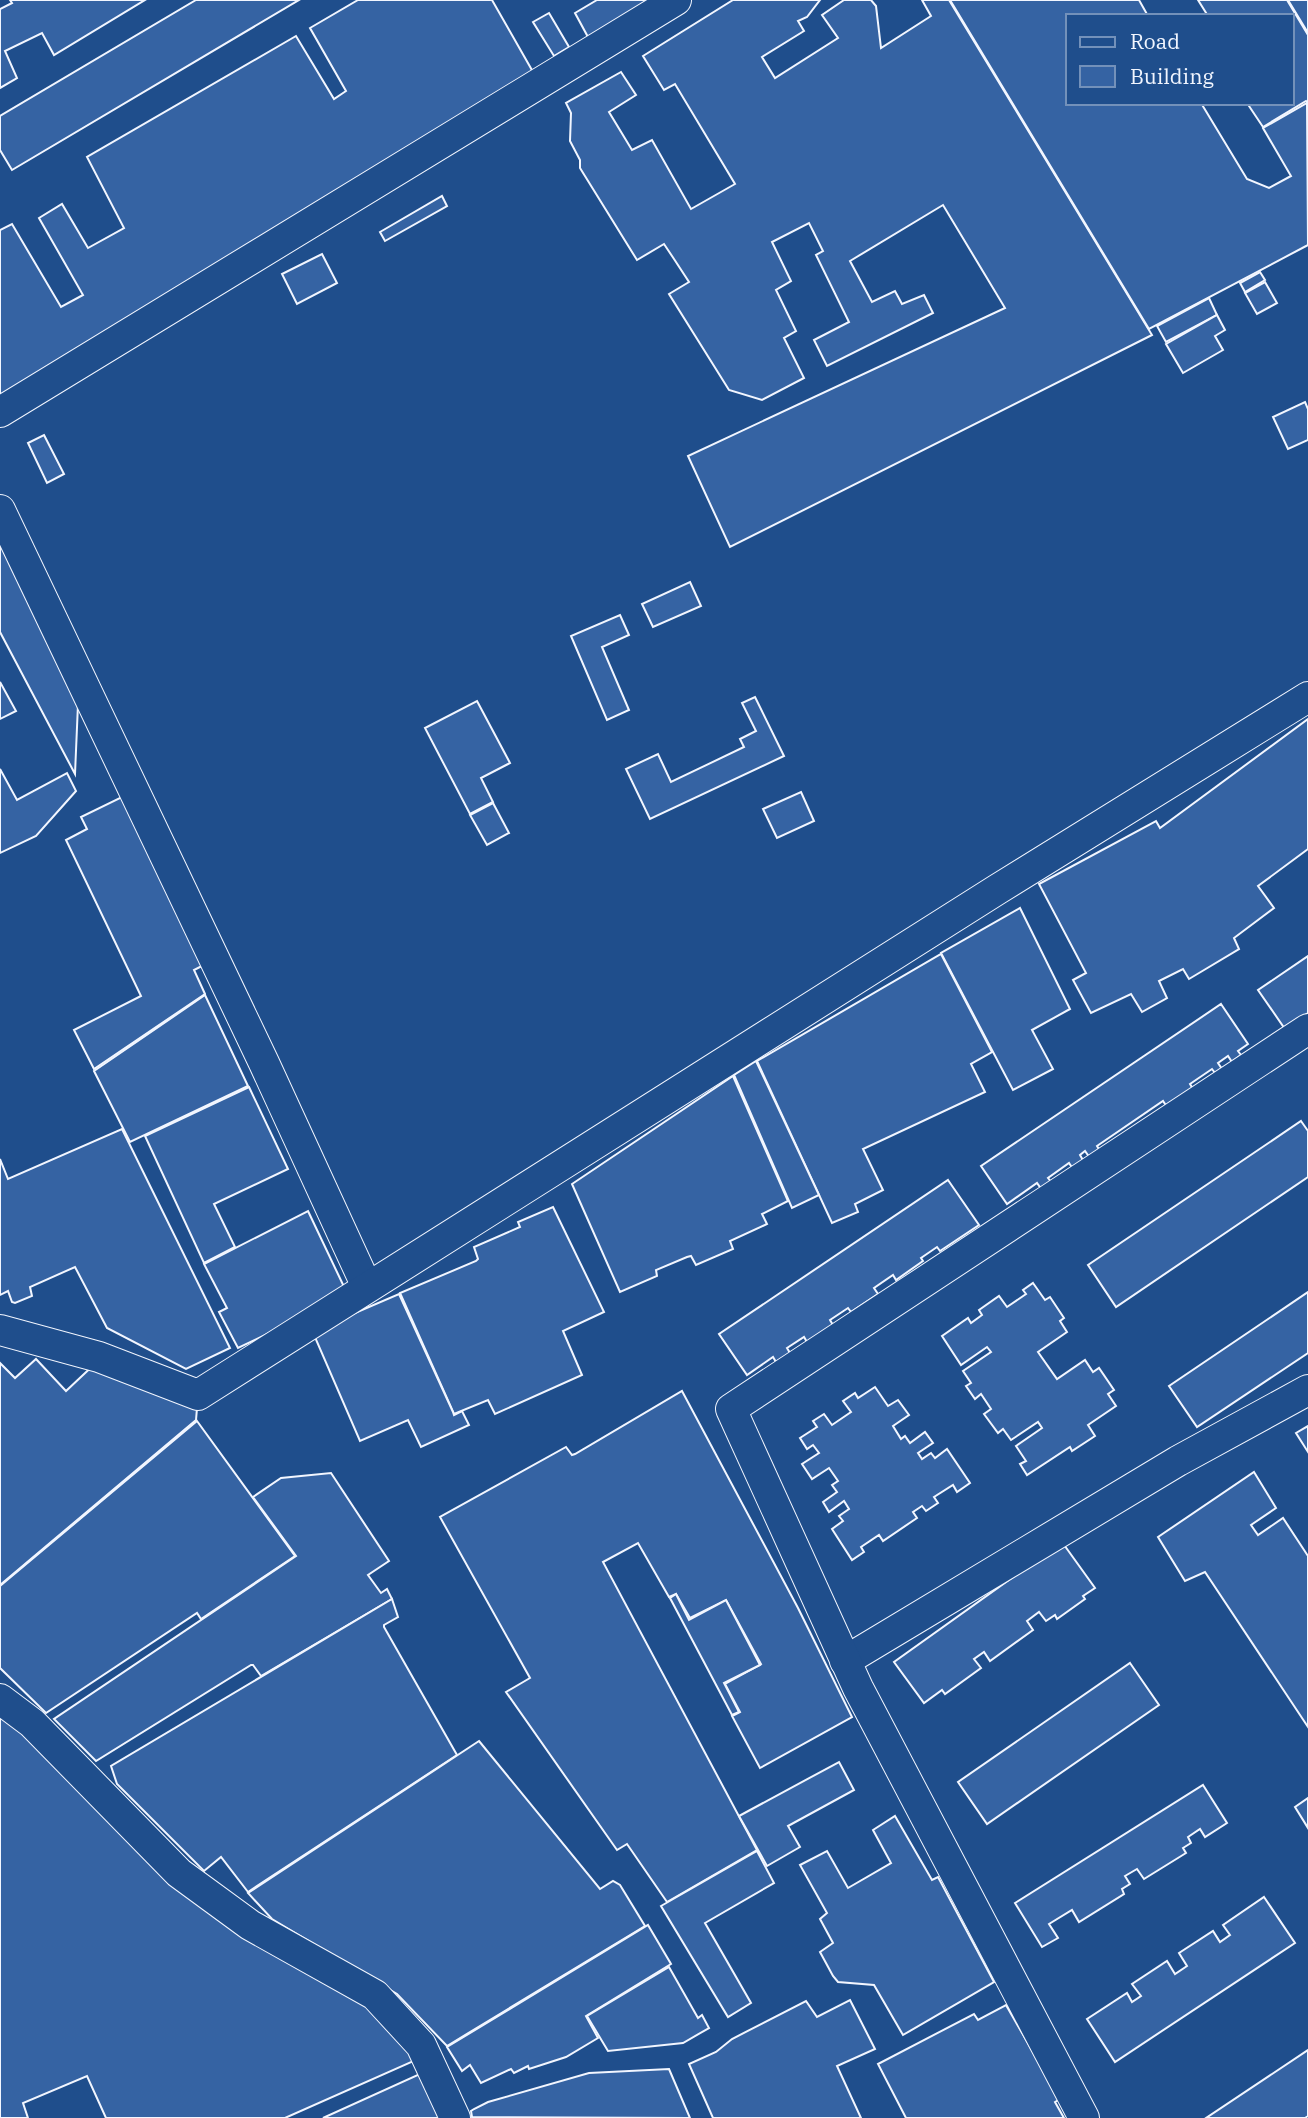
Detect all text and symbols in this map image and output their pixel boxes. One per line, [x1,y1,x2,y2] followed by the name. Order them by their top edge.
[1066,14,1294,105] legend
[1130,27,1180,55] text: Road
[1130,62,1215,90] text: Building

